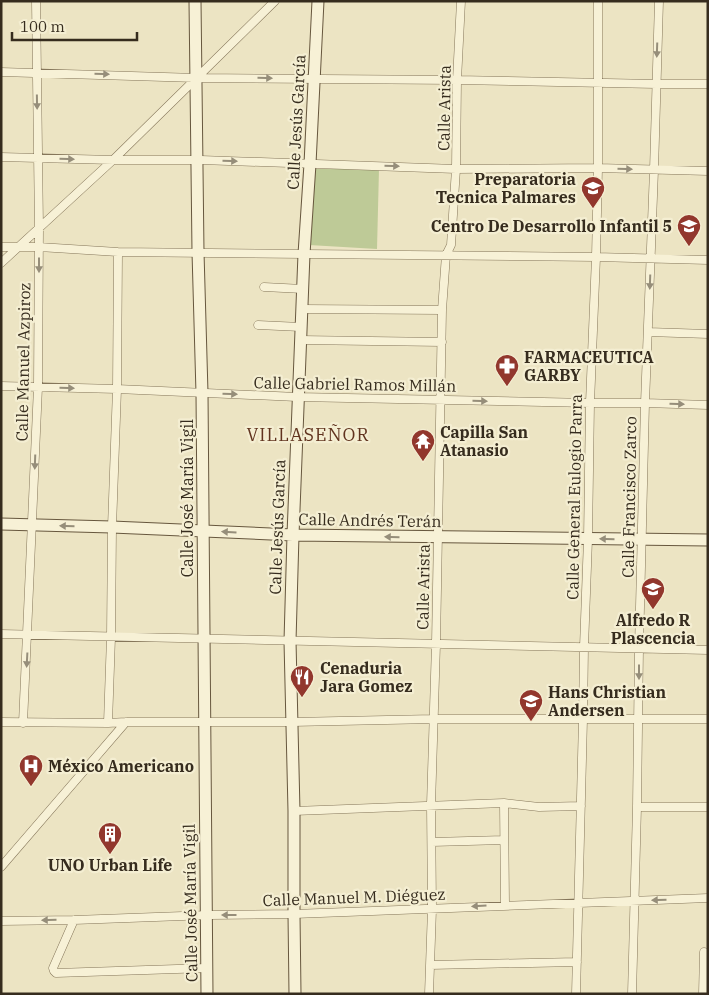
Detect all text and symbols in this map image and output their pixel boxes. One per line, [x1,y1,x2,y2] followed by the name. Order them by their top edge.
[12,10,138,42] scale bar
[20,17,65,36] text: 100 m
[653,42,661,58] one-way arrow
[282,54,310,190] street label: Calle Jesús García
[433,65,455,151] street label: Calle Arista
[95,71,111,79] one-way arrow
[257,75,273,83] one-way arrow
[34,95,42,111] one-way arrow
[60,155,76,163] one-way arrow
[222,157,238,165] one-way arrow
[385,163,401,171] one-way arrow
[617,166,633,174] one-way arrow
[436,169,576,207] place label: Preparatoria Tecnica Palmares
[580,175,606,209] school or university icon: Preparatoria Tecnica Palmares
[676,213,702,247] school or university icon: Centro De Desarrollo Infantil 5
[431,216,672,236] place label: Centro De Desarrollo Infantil 5
[35,257,43,273] one-way arrow
[646,275,654,291] one-way arrow
[12,282,34,442] street label: Calle Manuel Azpiroz
[524,347,654,385] place label: FARMACEUTICA GARBY
[494,353,520,387] pharmacy icon: FARMACEUTICA GARBY
[253,372,457,396] street label: Calle Gabriel Ramos Millán
[60,384,76,392] one-way arrow
[222,391,238,399] one-way arrow
[562,394,586,600] street label: Calle General Eulogio Parra
[472,397,488,405] one-way arrow
[669,401,685,409] one-way arrow
[618,416,640,578] street label: Calle Francisco Zarco
[177,419,197,577] street label: Calle José María Vigil
[440,422,529,460] place label: Capilla San Atanasio
[246,423,370,446] district label: VILLASEÑOR
[410,428,436,462] temple icon: Capilla San Atanasio
[31,455,39,471] one-way arrow
[265,459,289,595] street label: Calle Jesús García
[298,509,442,531] street label: Calle Andrés Terán
[58,522,74,530] one-way arrow
[221,527,237,535] one-way arrow
[383,532,399,540] one-way arrow
[598,535,614,543] one-way arrow
[412,544,434,630] street label: Calle Arista
[640,576,666,610] school or university icon: Alfredo R Plascencia
[611,610,695,648] place label: Alfredo R Plascencia
[22,652,30,668] one-way arrow
[320,658,413,696] place label: Cenaduria Jara Gomez
[289,664,315,698] restaurant icon: Cenaduria Jara Gomez
[635,664,643,680] one-way arrow
[548,682,667,720] place label: Hans Christian Andersen
[518,688,544,722] school or university icon: Hans Christian Andersen
[18,753,44,787] hospital icon: México Americano
[48,756,194,776] place label: México Americano
[97,821,123,855] building icon: UNO Urban Life
[179,824,201,982] street label: Calle José María Vigil
[48,855,172,875] place label: UNO Urban Life
[262,884,446,910] street label: Calle Manuel M. Diéguez
[651,896,667,904] one-way arrow
[471,903,487,911] one-way arrow
[221,911,237,919] one-way arrow
[41,917,57,925] one-way arrow

